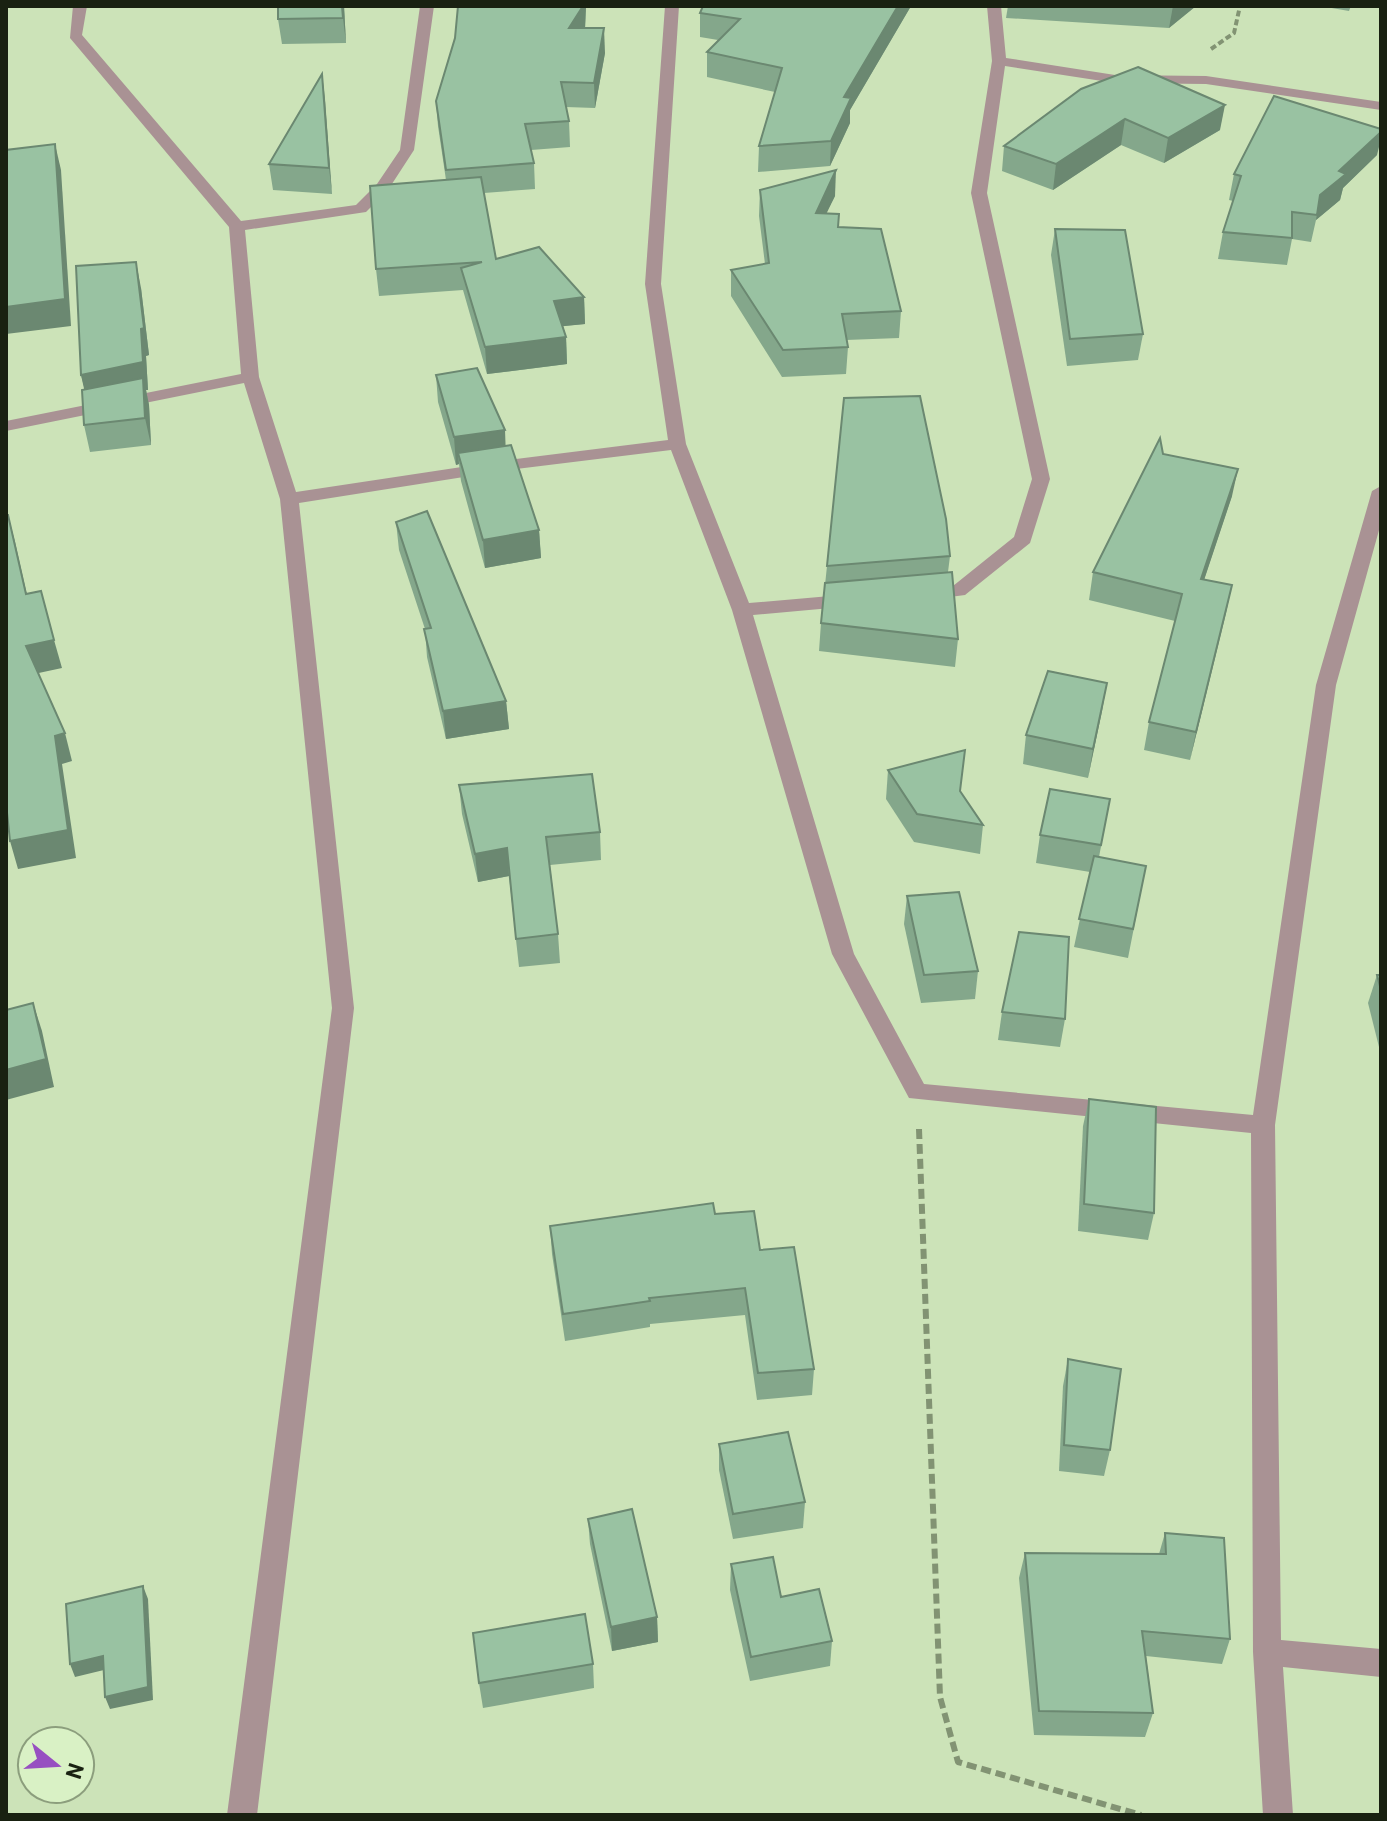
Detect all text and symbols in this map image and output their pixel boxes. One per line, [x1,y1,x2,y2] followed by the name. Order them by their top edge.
[16,1725,96,1805] north arrow
[61,1761,91,1782] text: N

